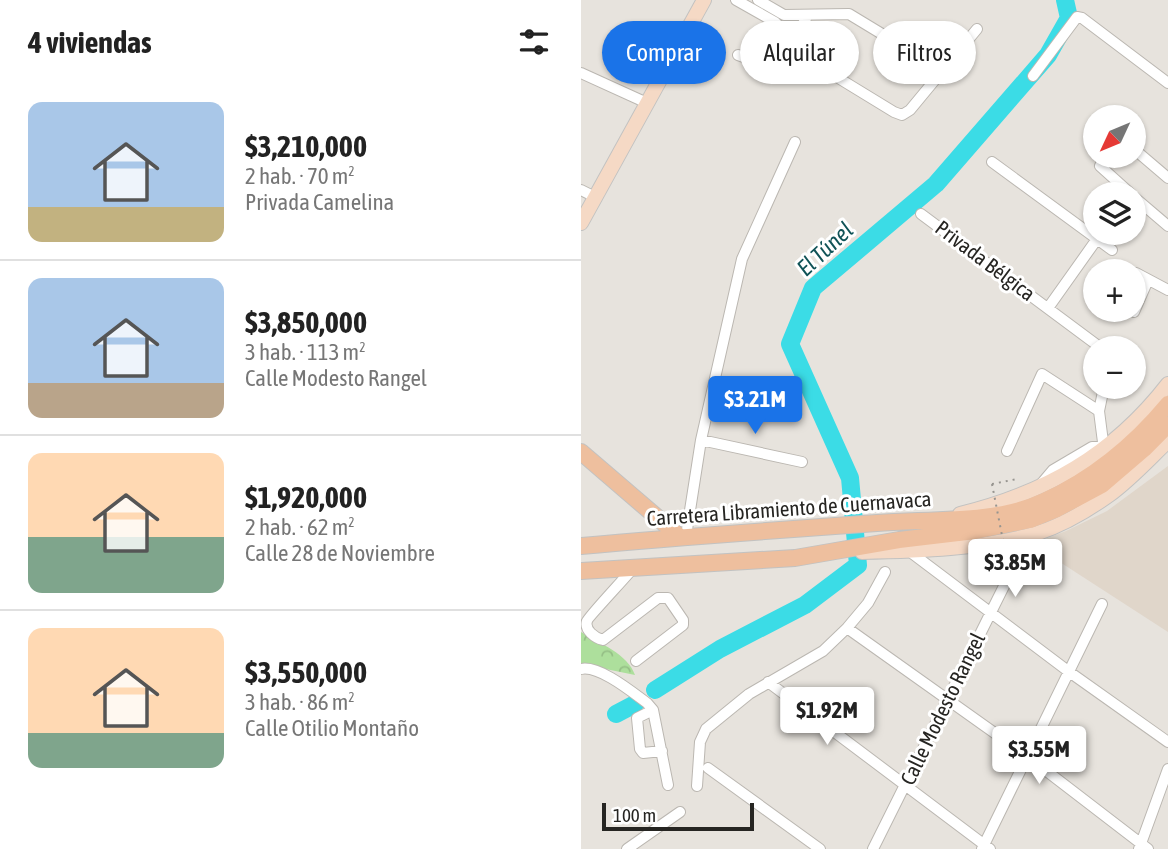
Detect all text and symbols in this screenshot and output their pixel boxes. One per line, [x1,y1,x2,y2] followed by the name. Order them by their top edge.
[602,21,726,84] chip: Comprar
[740,21,859,84] chip: Alquilar
[873,21,976,84] chip: Filtros
[515,23,553,61] icon: filters
[28,25,152,59] text: 4 viviendas
[1083,105,1146,168] north arrow
[1083,105,1146,399] map controls
[245,129,367,163] text: $3,210,000
[84,130,168,214] icon: home
[245,163,355,189] text: 2 hab. · 70 m²
[1083,182,1146,245] button: layers
[245,189,394,215] text: Privada Camelina
[931,215,1040,305] street label: Privada Bélgica
[792,217,858,281] water label: El Túnel
[1083,259,1146,322] button: +
[245,305,367,339] text: $3,850,000
[84,306,168,390] icon: home
[1083,336,1146,399] button: −
[245,339,366,365] text: 3 hab. · 113 m²
[245,365,427,391] text: Calle Modesto Rangel
[698,376,812,436] pin: $3.21M
[724,386,786,412] text: $3.21M
[245,480,367,514] text: $1,920,000
[84,481,168,565] icon: home
[646,486,932,530] street label: Carretera Libramiento de Cuernavaca
[245,514,355,540] text: 2 hab. · 62 m²
[245,540,435,566] text: Calle 28 de Noviembre
[958,540,1072,599] pin: $3.85M
[984,549,1046,575] text: $3.85M
[895,628,989,788] street label: Calle Modesto Rangel
[245,655,367,689] text: $3,550,000
[84,656,168,740] icon: home
[770,688,884,747] pin: $1.92M
[245,689,355,715] text: 3 hab. · 86 m²
[796,697,858,723] text: $1.92M
[245,715,419,741] text: Calle Otilio Montaño
[982,726,1096,786] pin: $3.55M
[1008,736,1070,762] text: $3.55M
[602,800,754,832] scale bar
[613,804,656,826] text: 100 m

